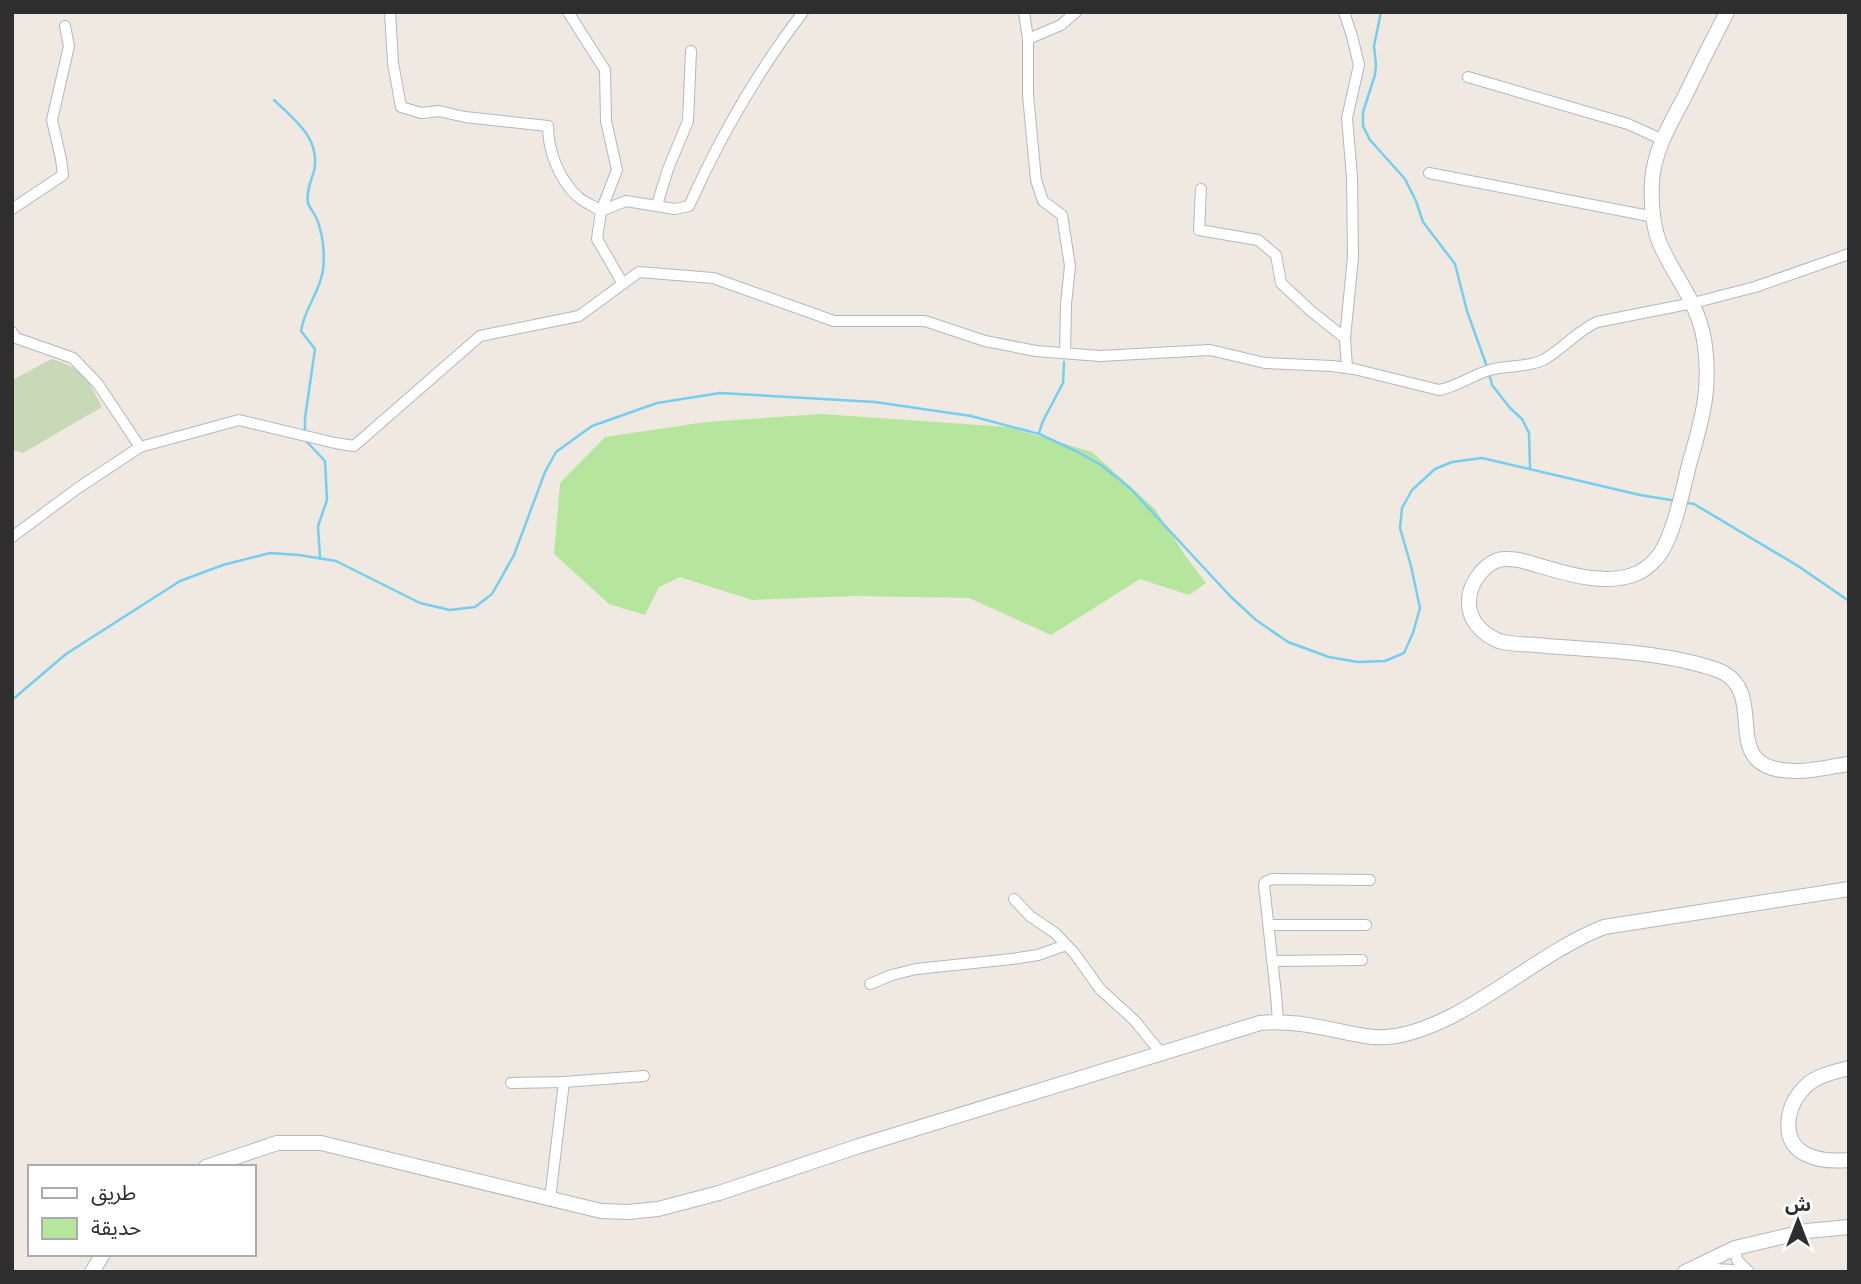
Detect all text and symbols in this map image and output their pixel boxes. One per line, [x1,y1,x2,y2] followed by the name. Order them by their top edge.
[28,1165,256,1256] legend
[91,1176,136,1208] text: طريق
[1763,1186,1833,1256] north arrow
[1785,1189,1811,1218] text: ش
[91,1211,141,1243] text: حديقة

